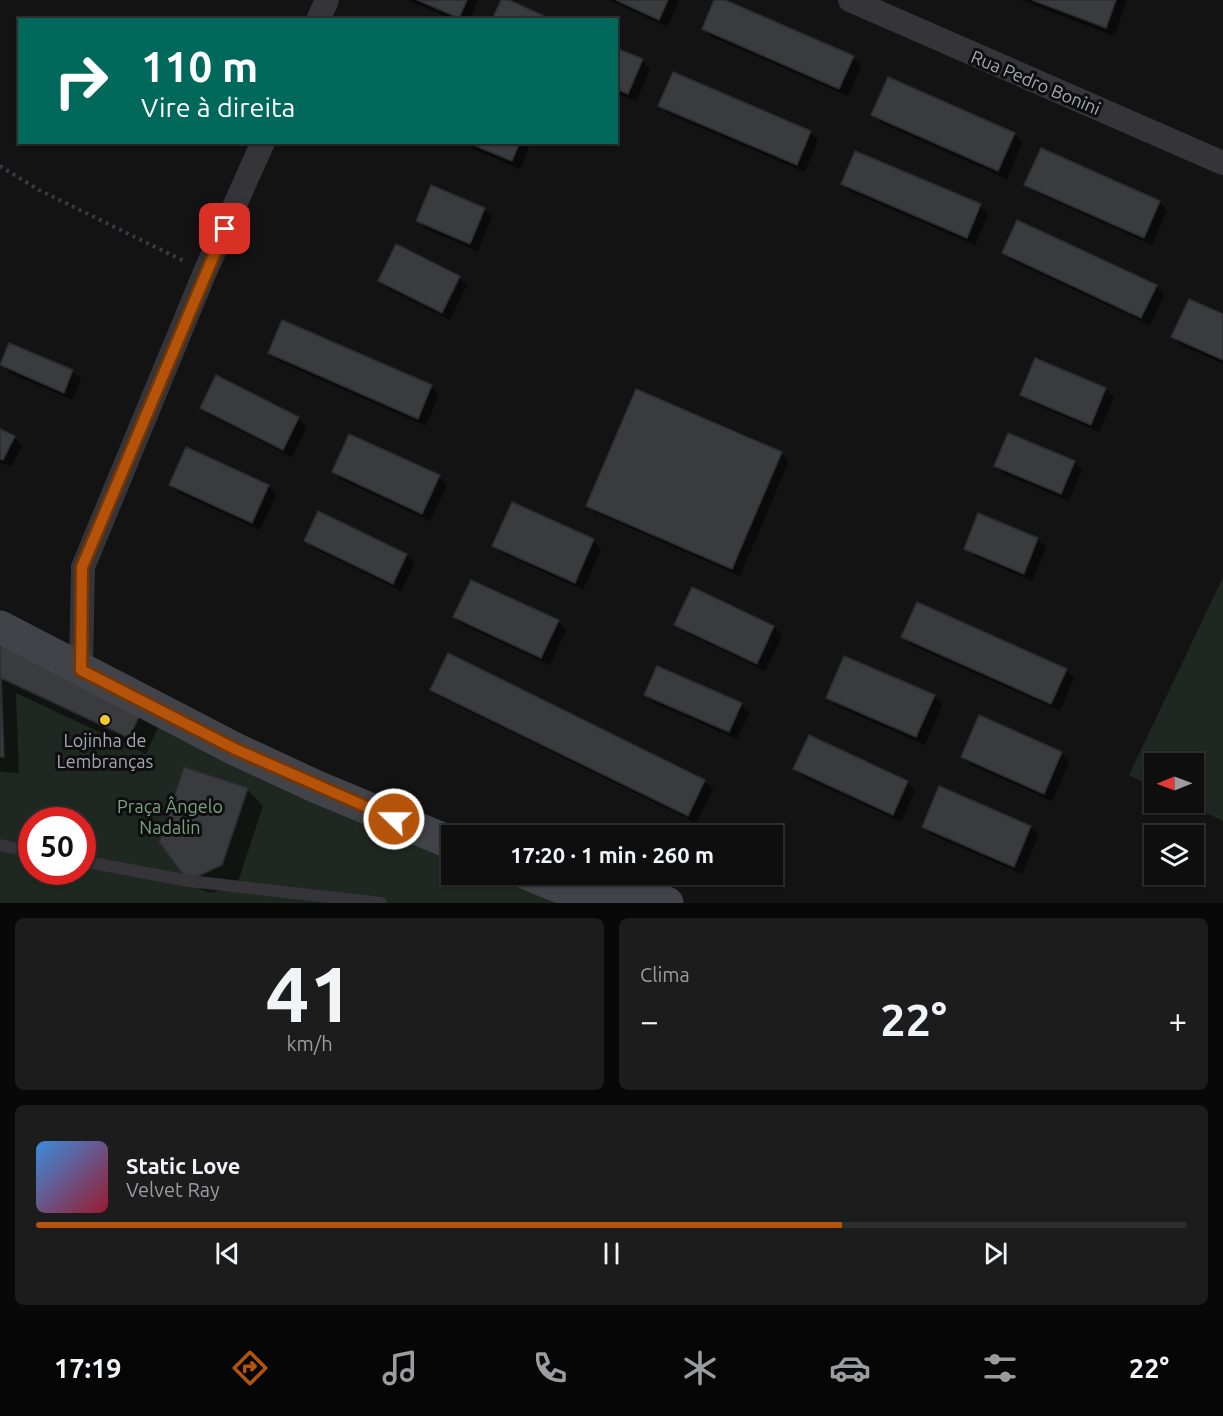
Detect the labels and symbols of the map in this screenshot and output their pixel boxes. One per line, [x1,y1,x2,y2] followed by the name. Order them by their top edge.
[968,46,1104,118] street label: Rua Pedro Bonini
[199,203,250,254] pin
[98,713,112,727] marker: Lojinha de Lembranças
[57,730,154,771] place label: Lojinha de Lembranças
[1144,753,1204,813] north arrow
[362,787,426,851] position arrow
[117,795,223,837] park label: Praça Ângelo Nadalin
[18,807,96,885] speed limit sign: 50

